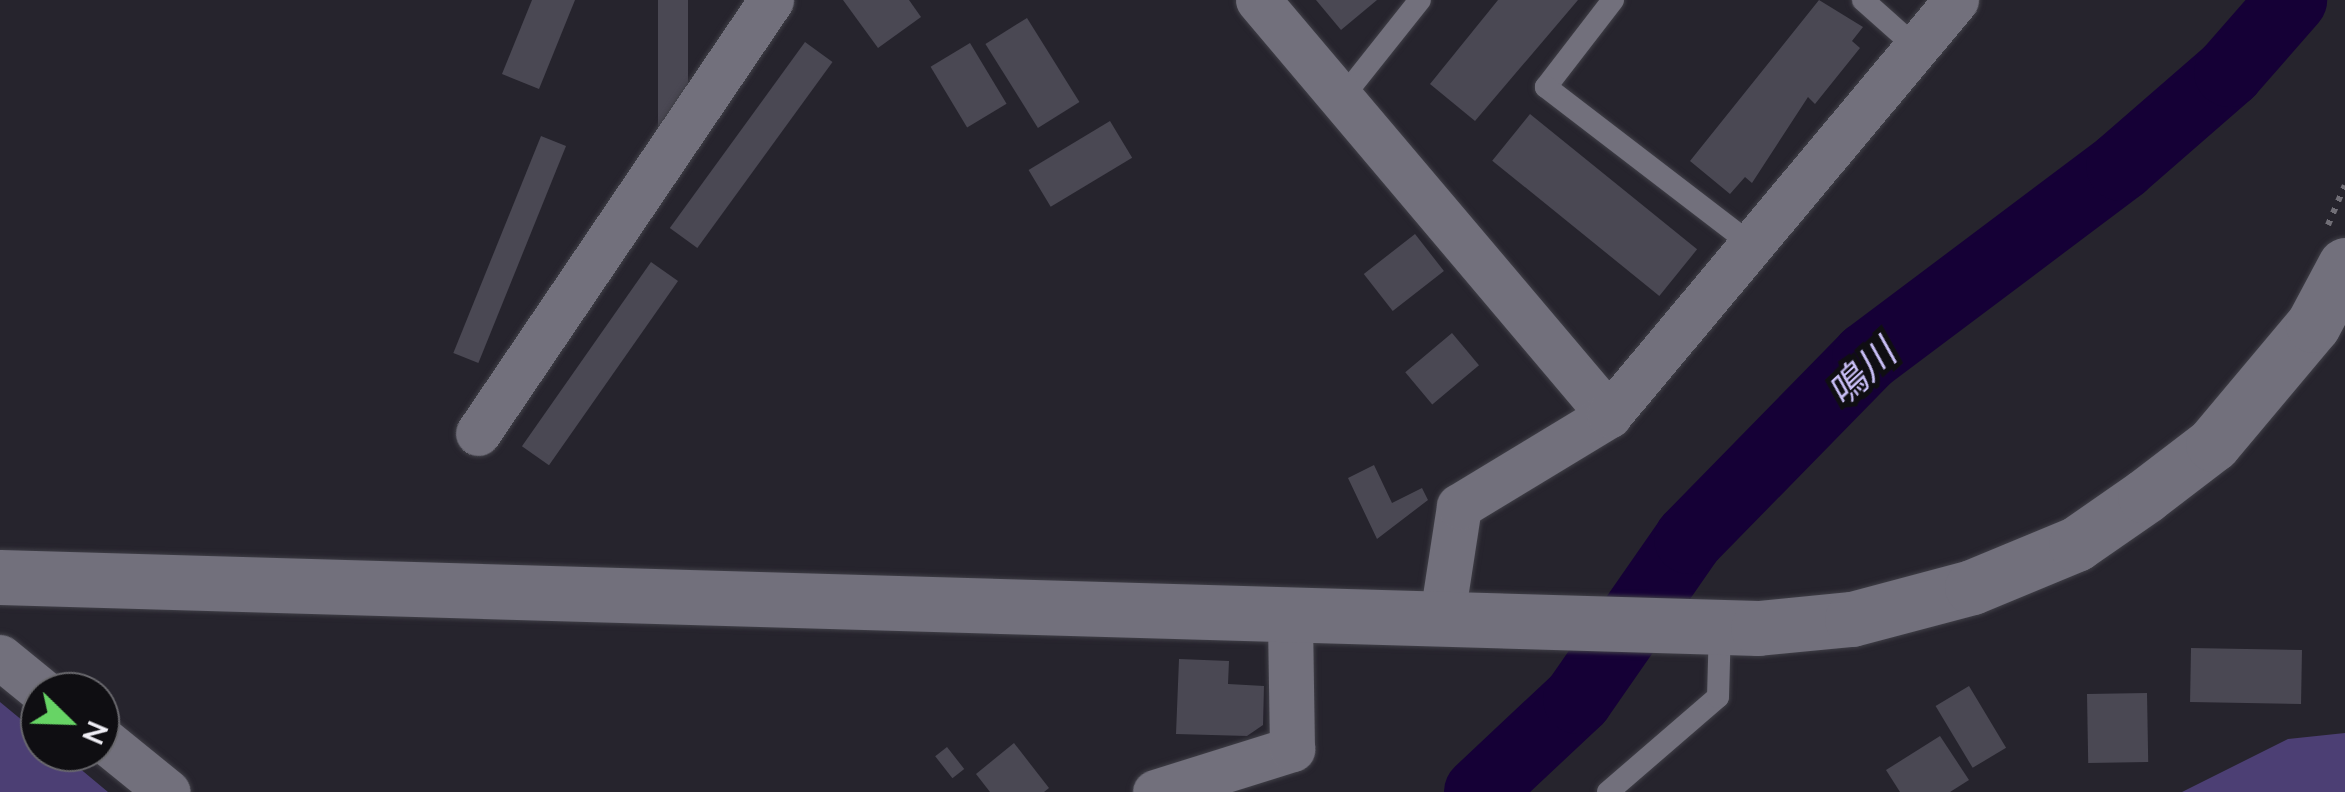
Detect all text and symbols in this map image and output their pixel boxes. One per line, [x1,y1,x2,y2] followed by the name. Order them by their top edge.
[1818,329,1904,415] water label: 鳴川
[20,672,120,772] north arrow
[76,716,116,750] text: N

